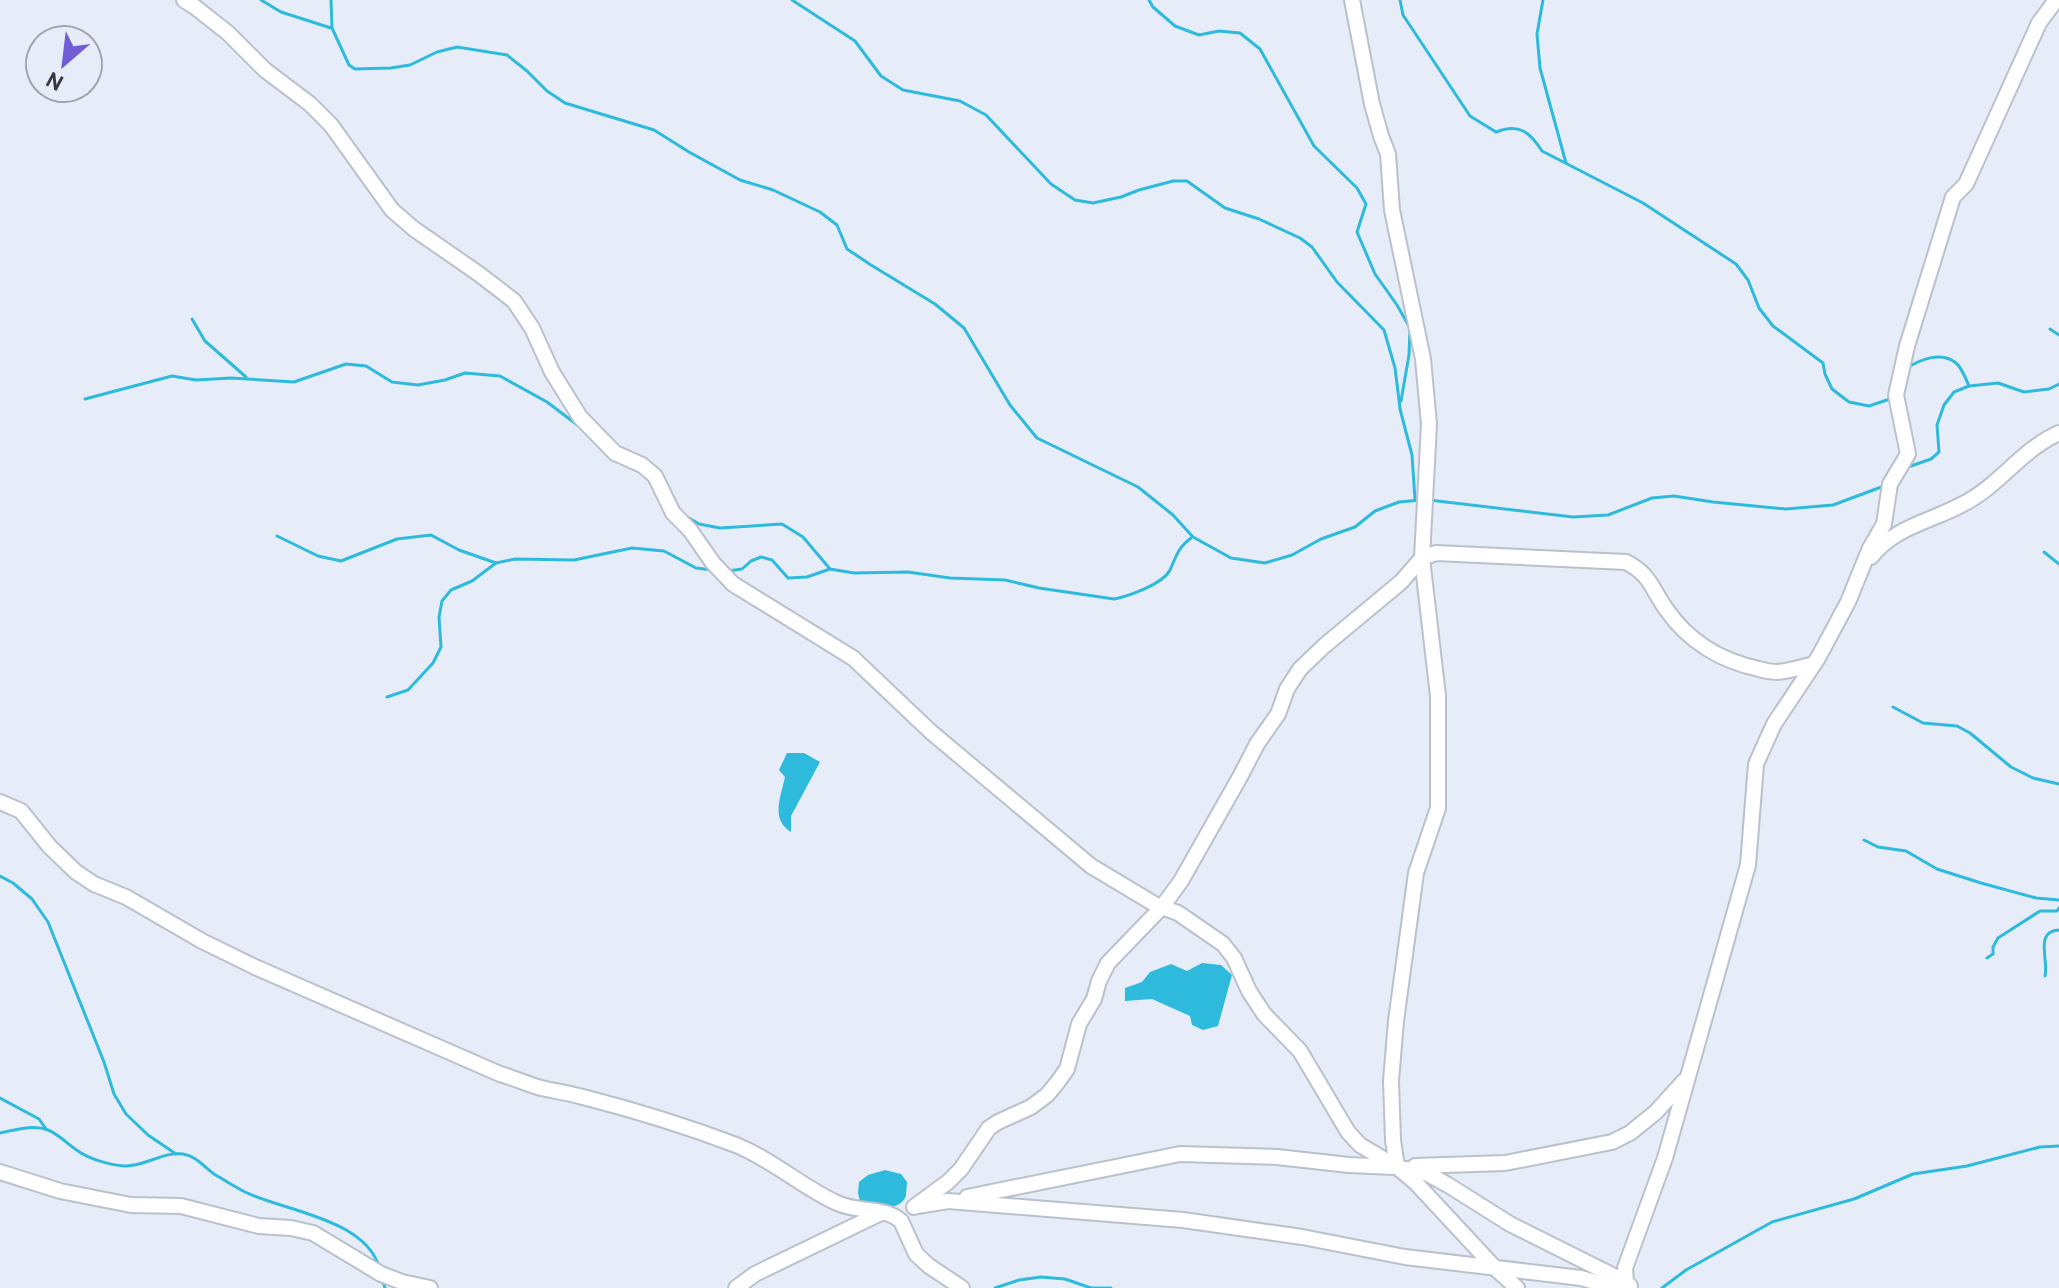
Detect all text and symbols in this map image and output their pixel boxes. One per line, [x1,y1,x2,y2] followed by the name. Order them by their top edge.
[24,24,104,104] north arrow
[42,64,69,95] text: N

